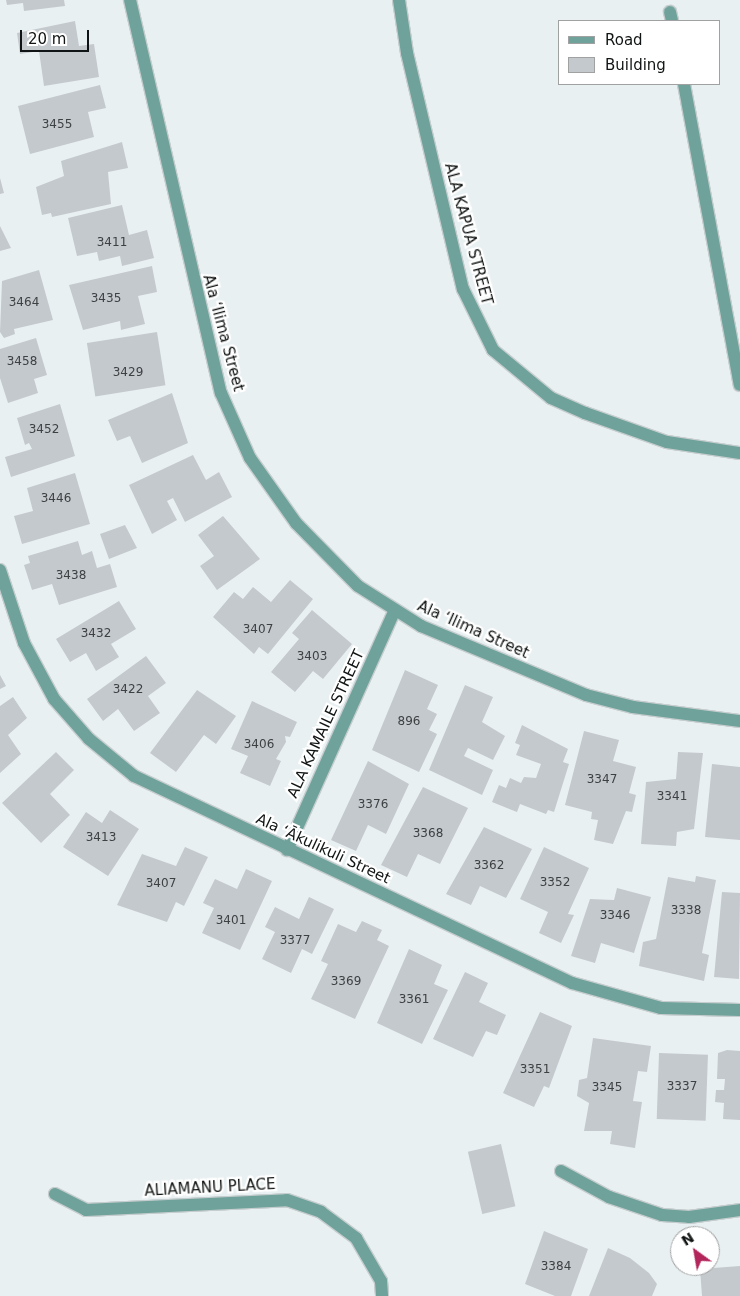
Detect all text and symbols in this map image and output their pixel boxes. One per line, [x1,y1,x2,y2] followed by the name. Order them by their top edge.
[22,20,91,52] scale bar
[558,20,720,85] legend
[28,30,66,48] text: 20 m
[605,31,643,49] text: Road
[605,56,666,74] text: Building
[42,118,72,132] house number: 3455
[440,161,496,307] street label: ALA KAPUA STREET
[97,236,127,250] house number: 3411
[199,273,247,393] street label: Ala ʻIlima Street
[91,292,121,306] house number: 3435
[9,296,39,310] house number: 3464
[7,355,37,369] house number: 3458
[113,366,143,380] house number: 3429
[29,423,59,437] house number: 3452
[41,492,71,506] house number: 3446
[56,569,86,583] house number: 3438
[414,597,532,663] street label: Ala ʻIlima Street
[243,623,273,637] house number: 3407
[81,627,111,641] house number: 3432
[284,647,368,801] street label: ALA KAMAILE STREET
[297,650,327,664] house number: 3403
[113,683,143,697] house number: 3422
[398,715,420,729] house number: 896
[244,738,274,752] house number: 3406
[587,773,617,787] house number: 3347
[657,790,687,804] house number: 3341
[358,798,388,812] house number: 3376
[253,810,393,888] street label: Ala ʻĀkulikuli Street
[413,827,443,841] house number: 3368
[86,831,116,845] house number: 3413
[474,859,504,873] house number: 3362
[540,876,570,890] house number: 3352
[146,877,176,891] house number: 3407
[671,904,701,918] house number: 3338
[600,909,630,923] house number: 3346
[216,914,246,928] house number: 3401
[280,934,310,948] house number: 3377
[331,975,361,989] house number: 3369
[399,993,429,1007] house number: 3361
[520,1063,550,1077] house number: 3351
[667,1080,697,1094] house number: 3337
[592,1081,622,1095] house number: 3345
[144,1176,276,1200] street label: ALIAMANU PLACE
[670,1226,720,1276] north arrow
[678,1229,697,1249] text: N
[541,1260,571,1274] house number: 3384

